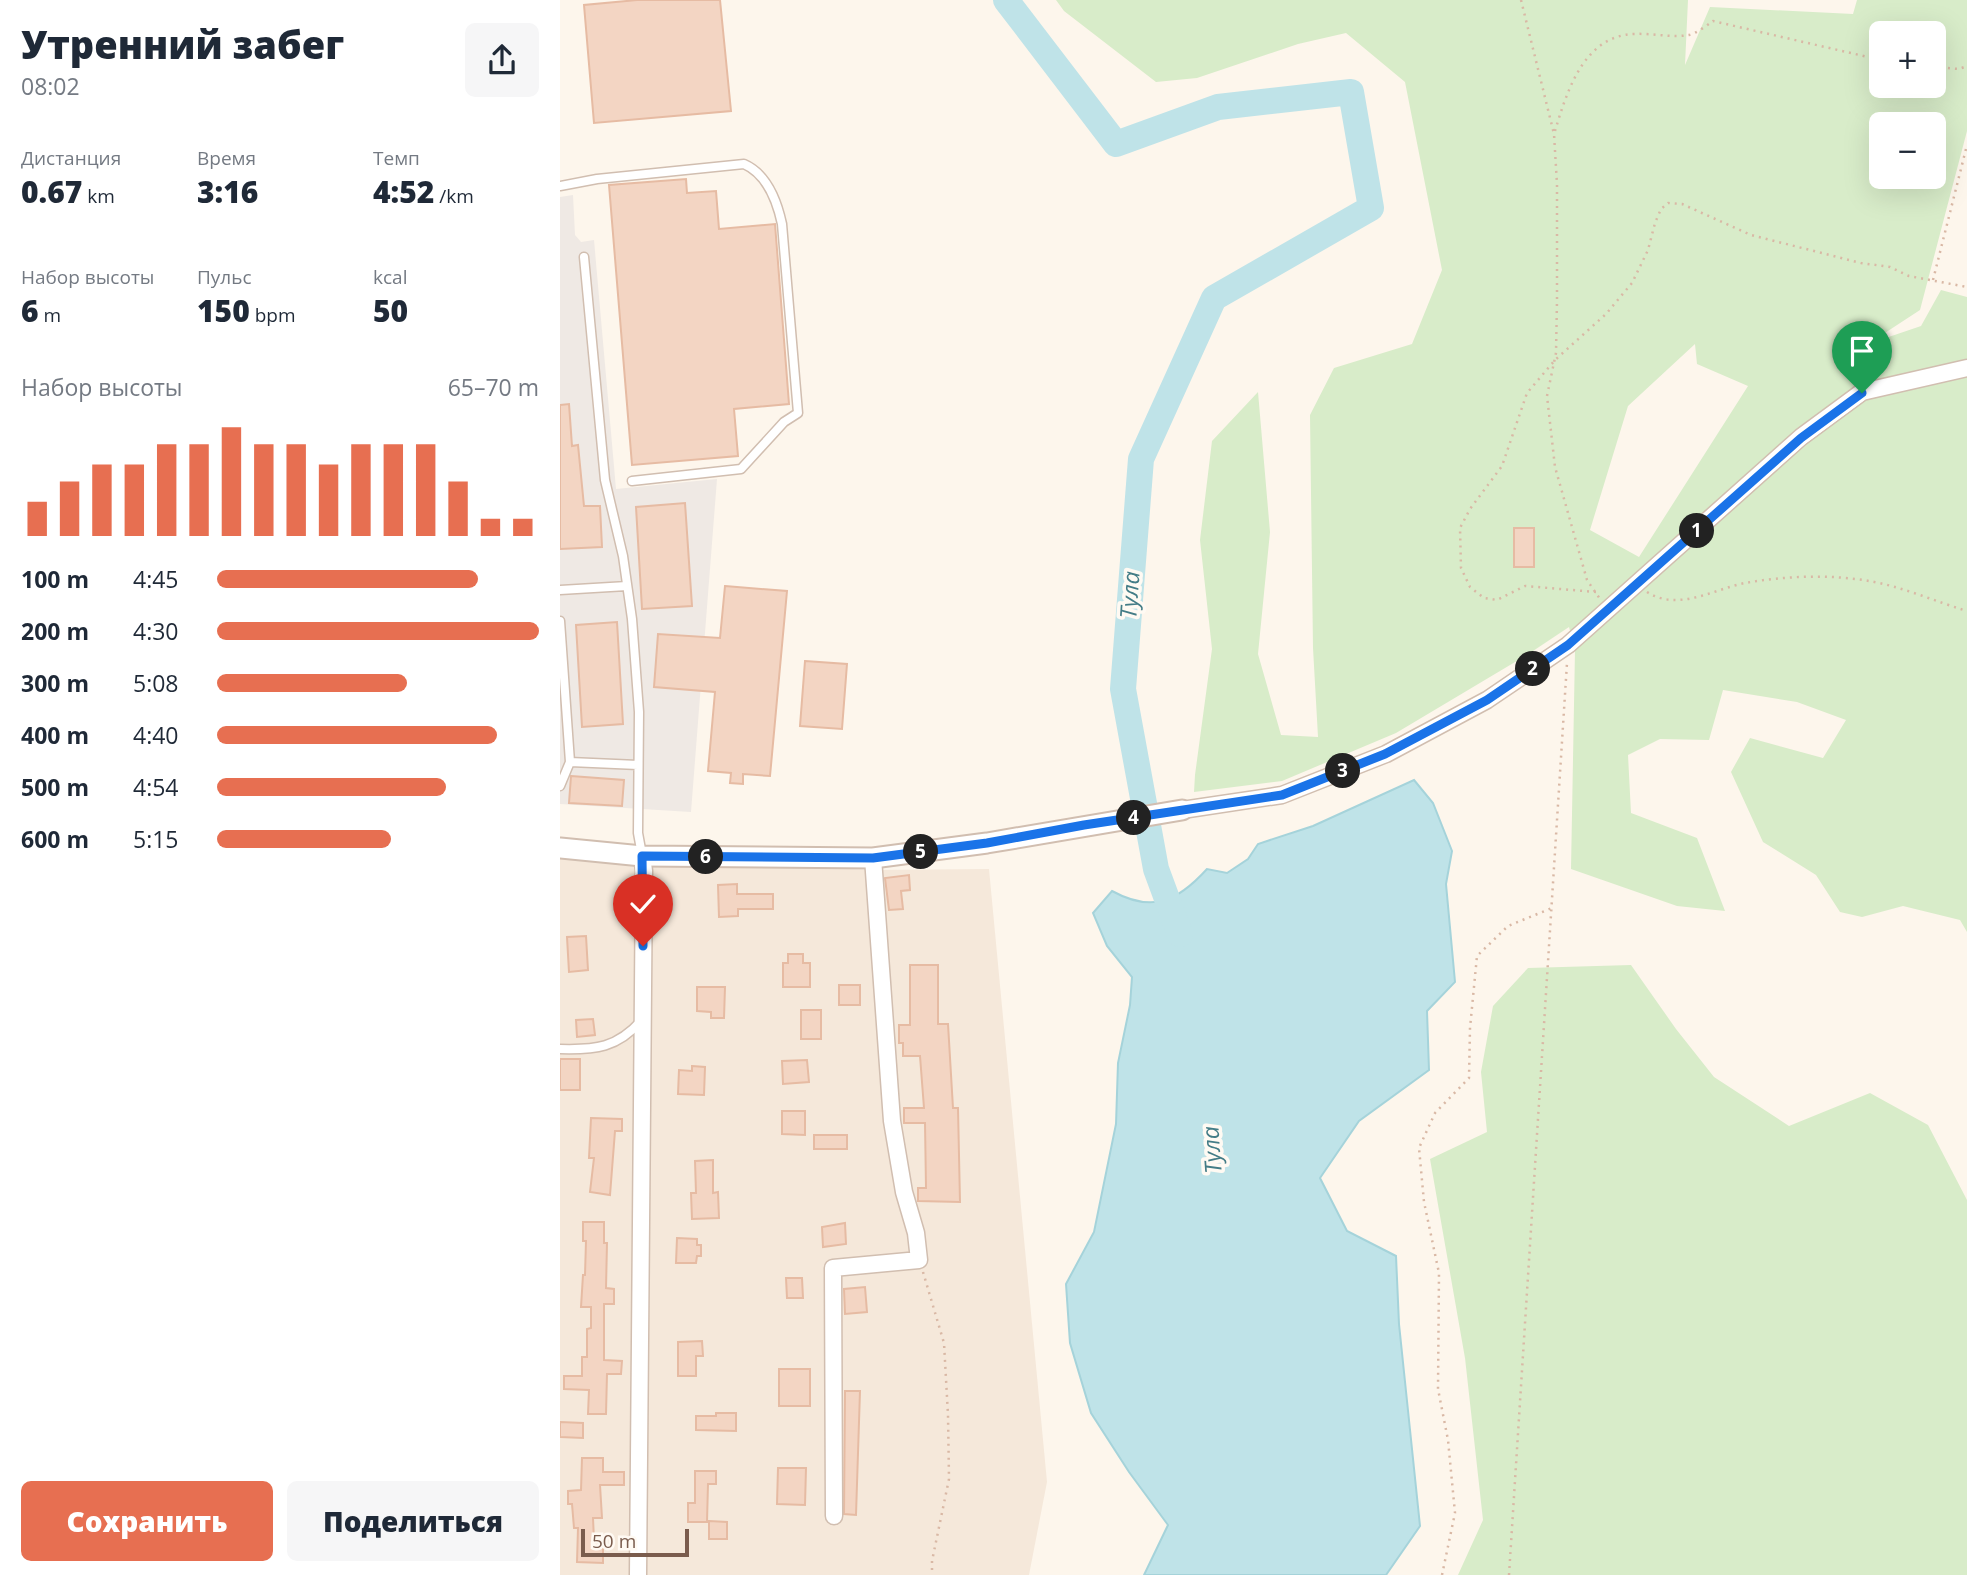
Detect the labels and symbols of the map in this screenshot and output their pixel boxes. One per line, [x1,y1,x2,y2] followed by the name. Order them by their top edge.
[1832,321,1892,393] pin
[1680,514,1714,548] pin: 1
[1111,570,1147,620] water label: Тула
[1516,652,1550,686] pin: 2
[1326,754,1360,788] pin: 3
[1116,800,1152,836] pin: 4
[904,834,938,870] pin: 5
[688,840,724,874] pin: 6
[613,874,673,946] pin
[1193,1125,1229,1175] water label: Тула
[581,1526,690,1558] scale bar

